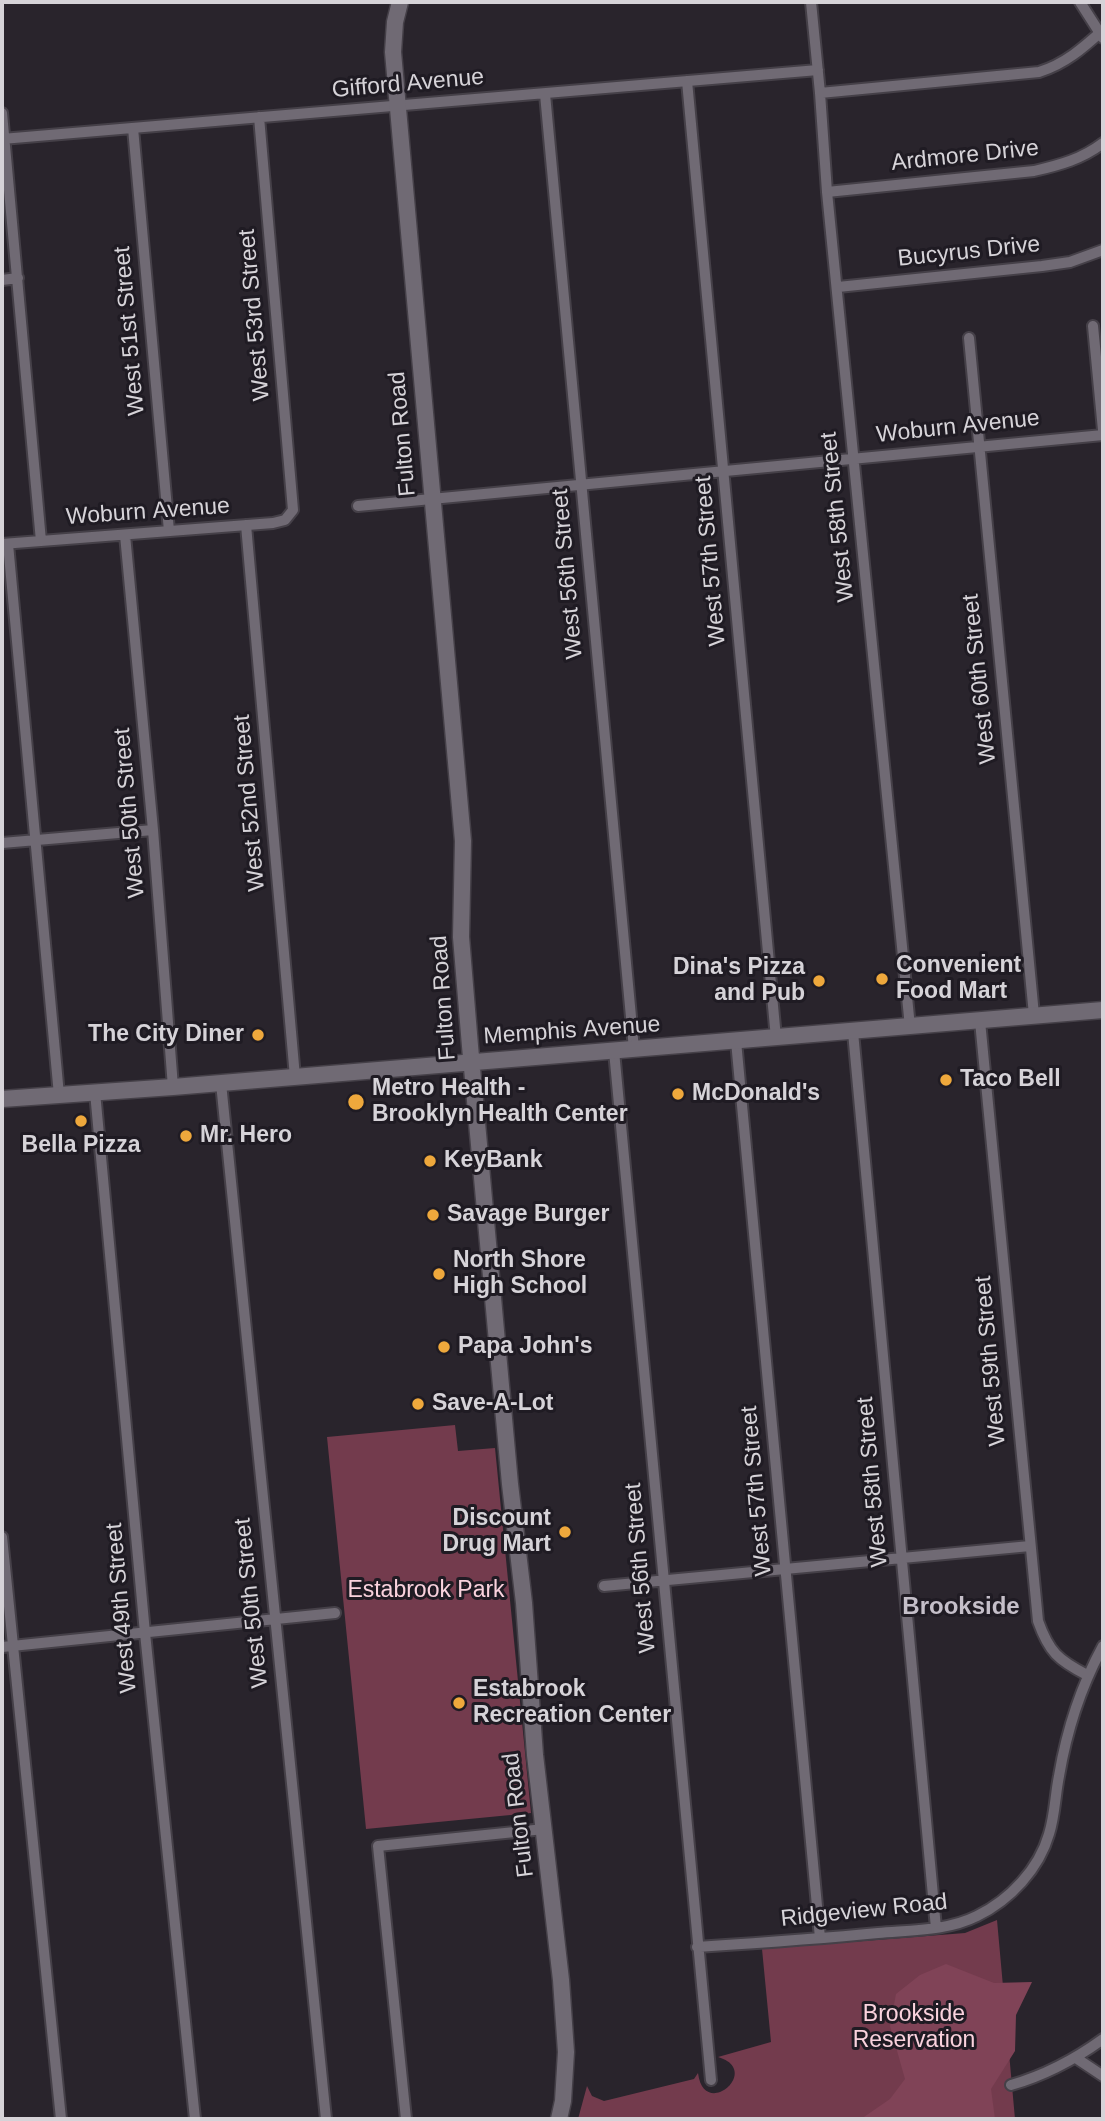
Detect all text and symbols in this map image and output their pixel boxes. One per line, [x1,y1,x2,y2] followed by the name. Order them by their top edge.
[331,64,485,104] street label: Gifford Avenue
[890,135,1040,177] street label: Ardmore Drive
[234,228,276,402] street label: West 53rd Street
[896,231,1042,273] street label: Bucyrus Drive
[109,245,151,417] street label: West 51st Street
[384,370,422,498] street label: Fulton Road
[875,405,1041,449] street label: Woburn Avenue
[815,431,861,603] street label: West 58th Street
[690,475,732,647] street label: West 57th Street
[547,488,589,660] street label: West 56th Street
[65,493,231,531] street label: Woburn Avenue
[957,593,1003,765] street label: West 60th Street
[229,713,271,893] street label: West 52nd Street
[109,727,151,899] street label: West 50th Street
[426,935,462,1061] street label: Fulton Road
[896,952,1021,1006] place label: Convenient Food Mart
[673,954,805,1008] place label: Dina's Pizza and Pub
[874,971,890,987] marker: Convenient Food Mart
[811,973,827,989] marker: Dina's Pizza and Pub
[483,1011,661,1051] street label: Memphis Avenue
[88,1021,244,1049] place label: The City Diner
[250,1027,266,1043] marker: The City Diner
[960,1066,1061,1094] place label: Taco Bell
[938,1072,954,1088] marker: Taco Bell
[372,1075,628,1129] place label: Metro Health - Brooklyn Health Center
[692,1080,820,1108] place label: McDonald's
[670,1086,686,1102] marker: McDonald's
[346,1092,366,1112] marker: Metro Health - Brooklyn Health Center
[73,1113,89,1129] marker: Bella Pizza
[200,1122,292,1150] place label: Mr. Hero
[178,1128,194,1144] marker: Mr. Hero
[22,1132,140,1160] place label: Bella Pizza
[444,1147,542,1175] place label: KeyBank
[422,1153,438,1169] marker: KeyBank
[447,1201,609,1229] place label: Savage Burger
[425,1207,441,1223] marker: Savage Burger
[453,1247,587,1301] place label: North Shore High School
[431,1266,447,1282] marker: North Shore High School
[970,1275,1012,1447] street label: West 59th Street
[458,1333,593,1361] place label: Papa John's
[436,1339,452,1355] marker: Papa John's
[432,1390,553,1418] place label: Save-A-Lot
[410,1396,426,1412] marker: Save-A-Lot
[852,1396,894,1568] street label: West 58th Street
[736,1405,778,1577] street label: West 57th Street
[620,1482,662,1654] street label: West 56th Street
[442,1505,551,1559] place label: Discount Drug Mart
[229,1517,275,1689] street label: West 50th Street
[101,1522,143,1694] street label: West 49th Street
[557,1524,573,1540] marker: Discount Drug Mart
[347,1577,505,1605] park label: Estabrook Park
[902,1593,1020,1621] district label: Brookside
[473,1676,671,1730] place label: Estabrook Recreation Center
[451,1695,467,1711] marker: Estabrook Recreation Center
[498,1751,540,1879] street label: Fulton Road
[779,1889,949,1933] street label: Ridgeview Road
[853,2001,975,2055] park label: Brookside Reservation

